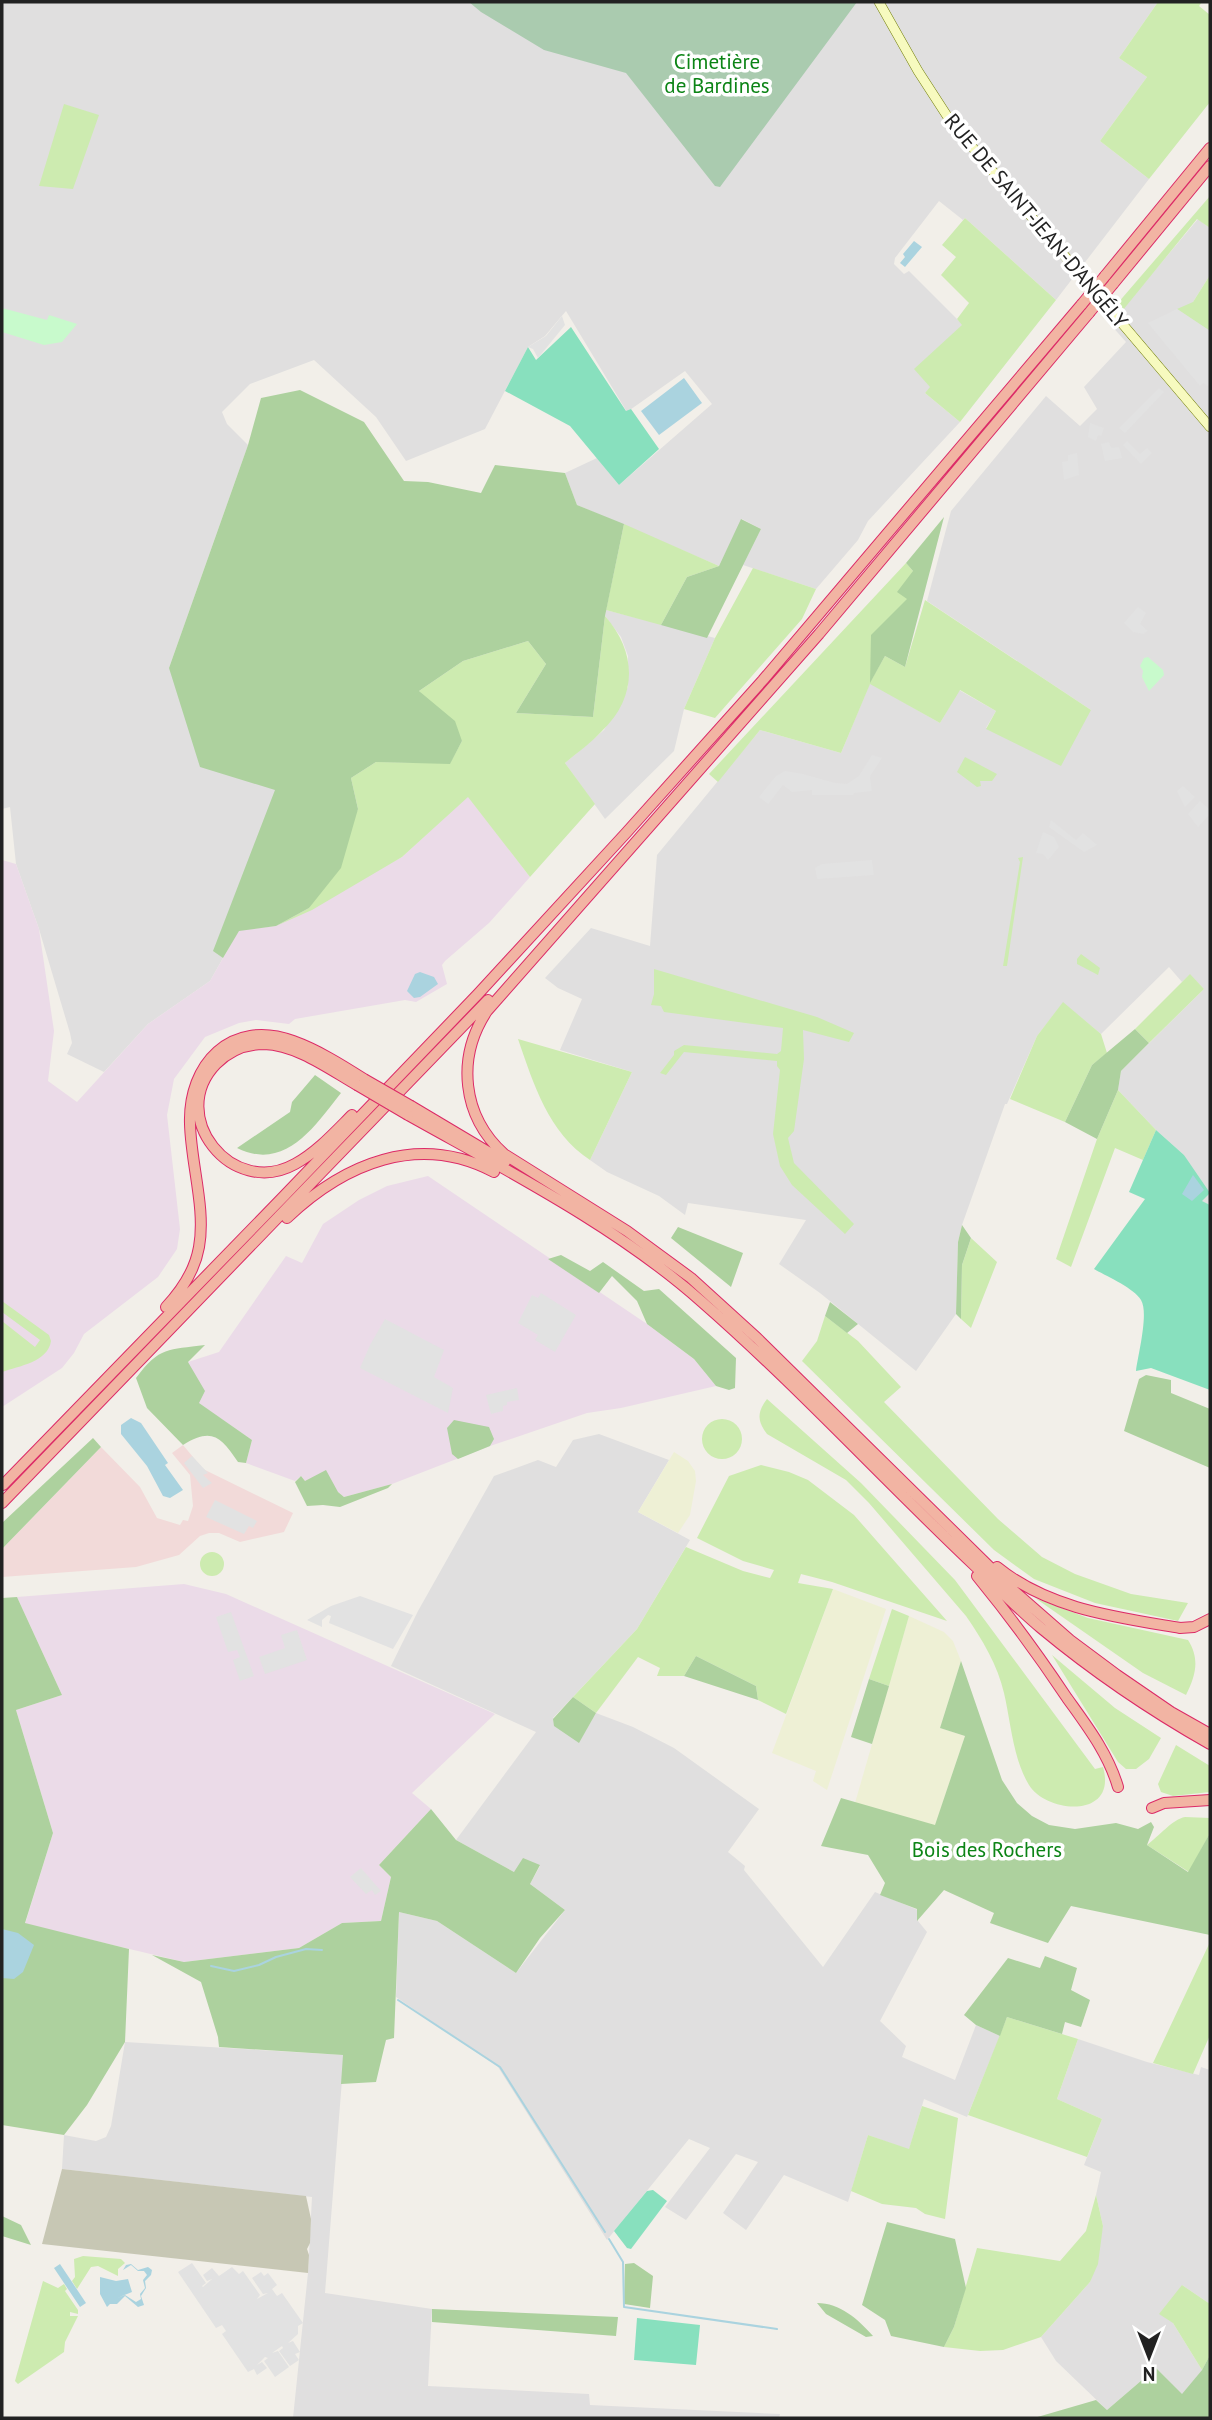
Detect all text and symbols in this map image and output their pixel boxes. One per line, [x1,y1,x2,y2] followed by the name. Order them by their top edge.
[664,48,770,99] park label: Cimetière de Bardines
[939,108,1134,334] street label: RUE DE SAINT-JEAN-D'ANGÉLY
[912,1836,1062,1863] park label: Bois des Rochers
[1114,2322,1184,2392] north arrow
[1143,2362,1155,2386] text: N

